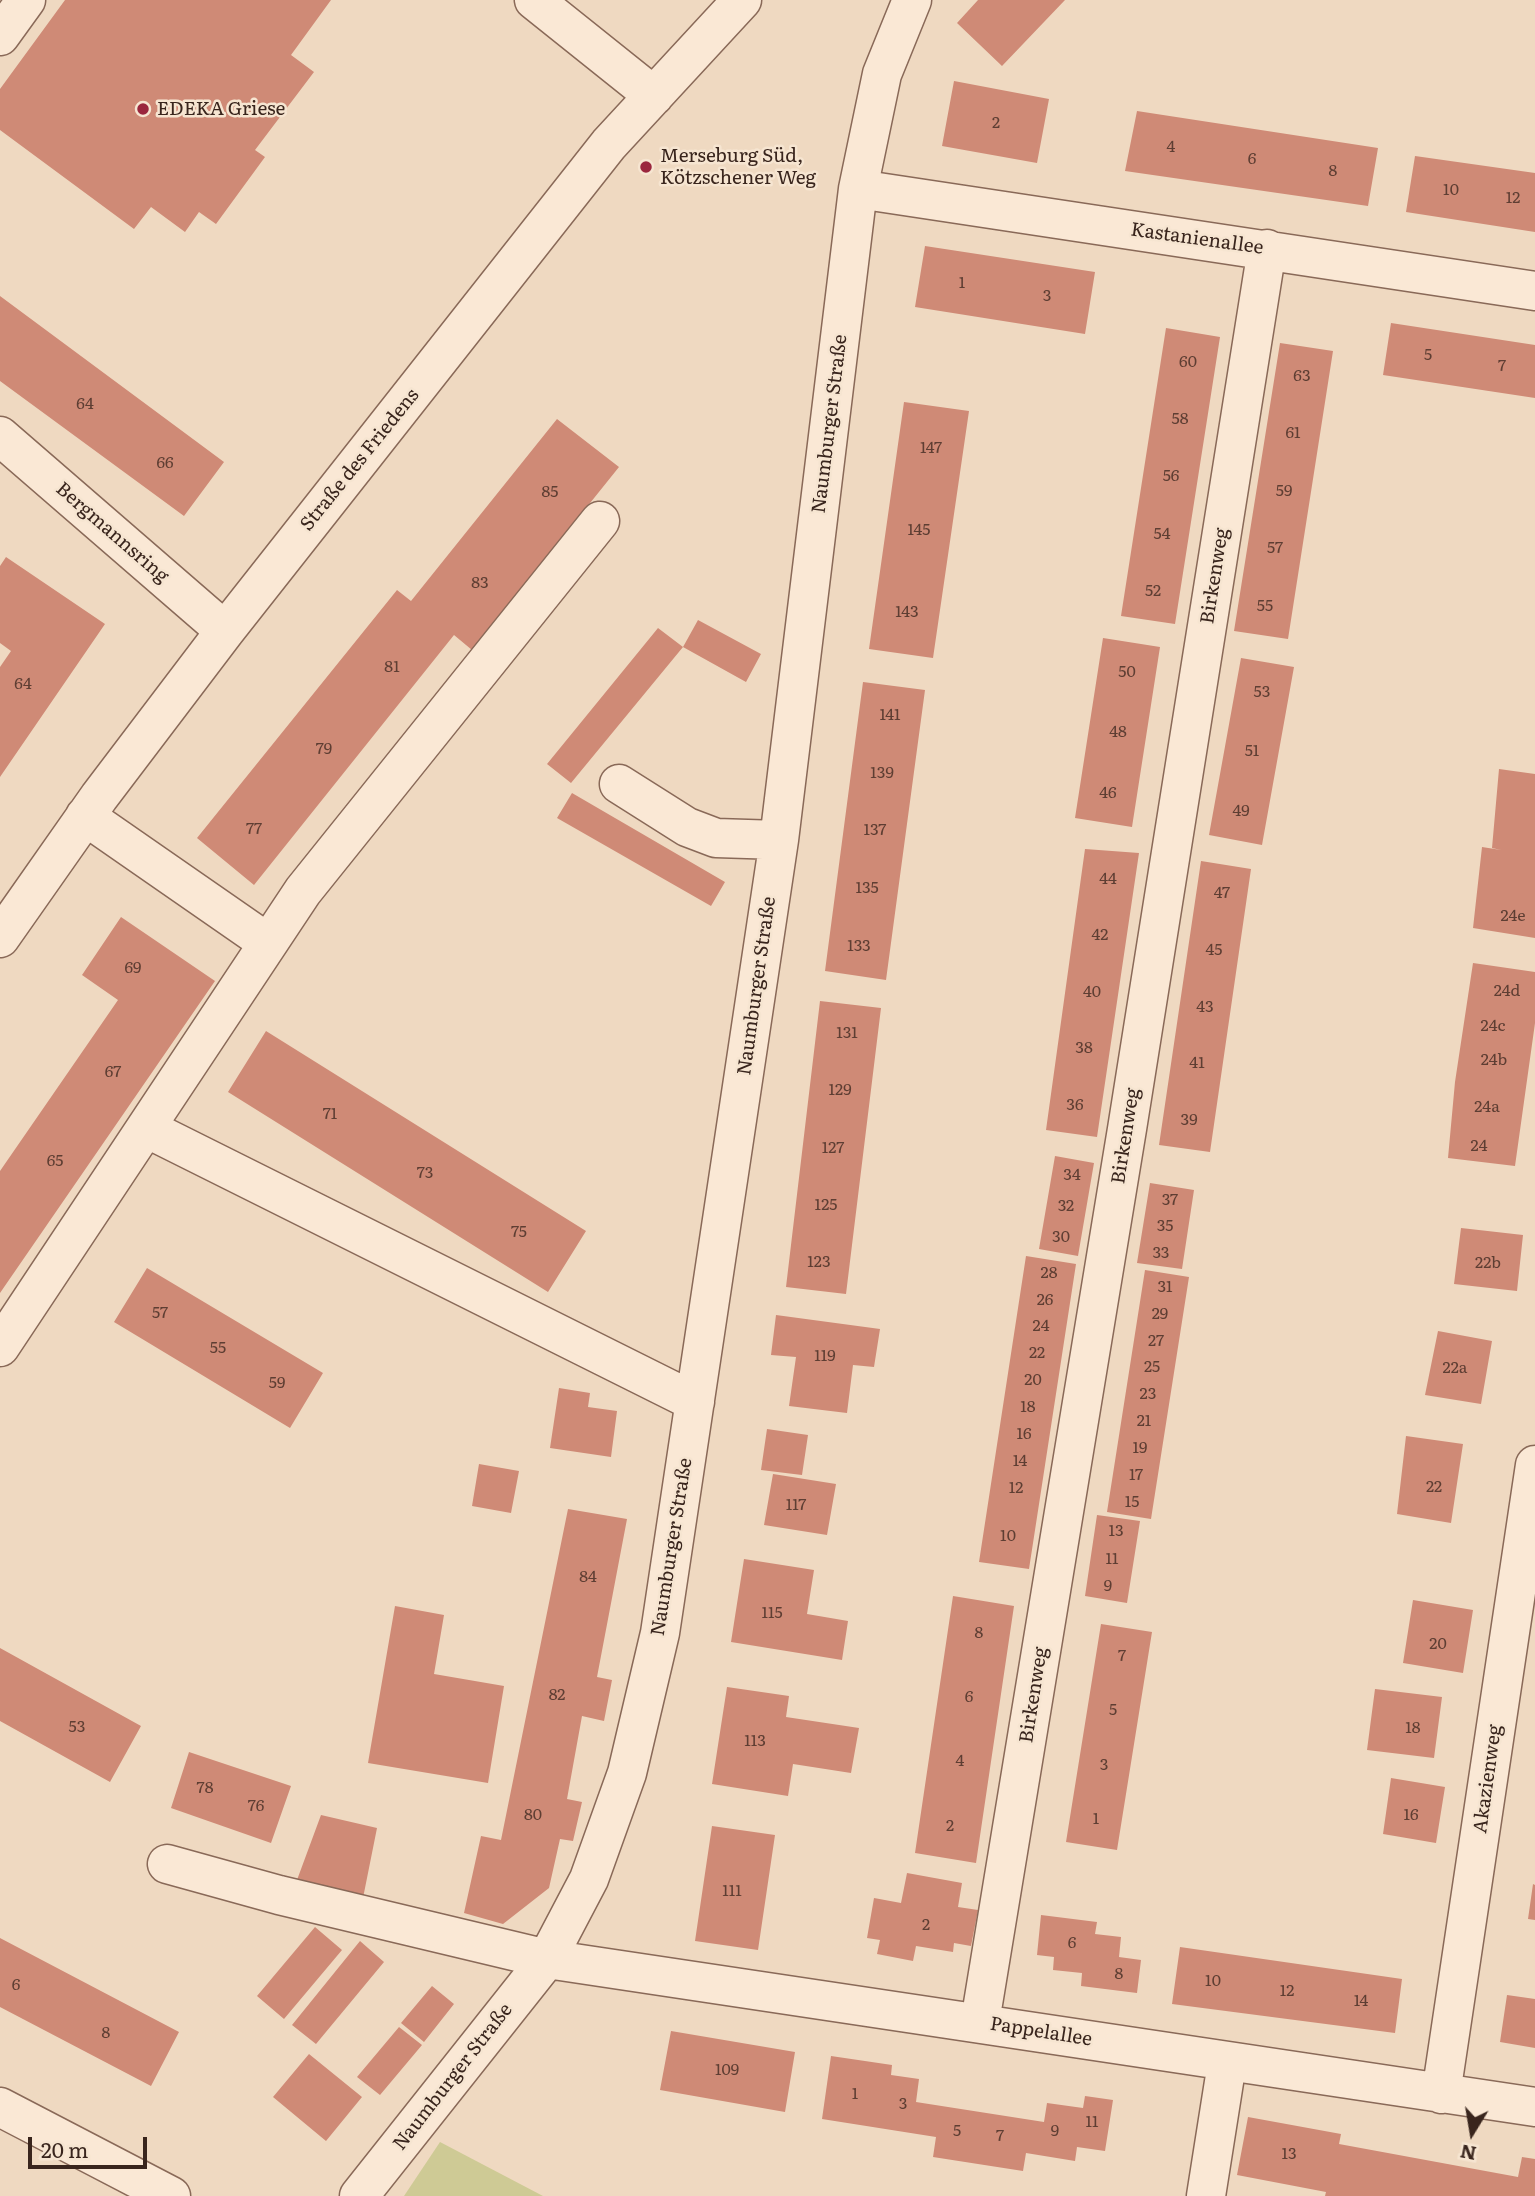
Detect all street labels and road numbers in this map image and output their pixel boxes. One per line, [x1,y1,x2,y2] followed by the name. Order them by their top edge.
[1129,218,1265,260] street label: Kastanienallee
[808,333,852,515] street label: Naumburger Straße
[296,384,424,536] street label: Straße des Friedens
[51,478,173,588] street label: Bergmannsring
[1196,526,1234,626] street label: Birkenweg
[733,895,781,1077] street label: Naumburger Straße
[1107,1086,1145,1186] street label: Birkenweg
[647,1456,697,1638] street label: Naumburger Straße
[1015,1645,1053,1745] street label: Birkenweg
[1469,1723,1507,1835] street label: Akazienweg
[389,1999,517,2155] street label: Naumburger Straße
[988,2013,1094,2051] street label: Pappelallee

